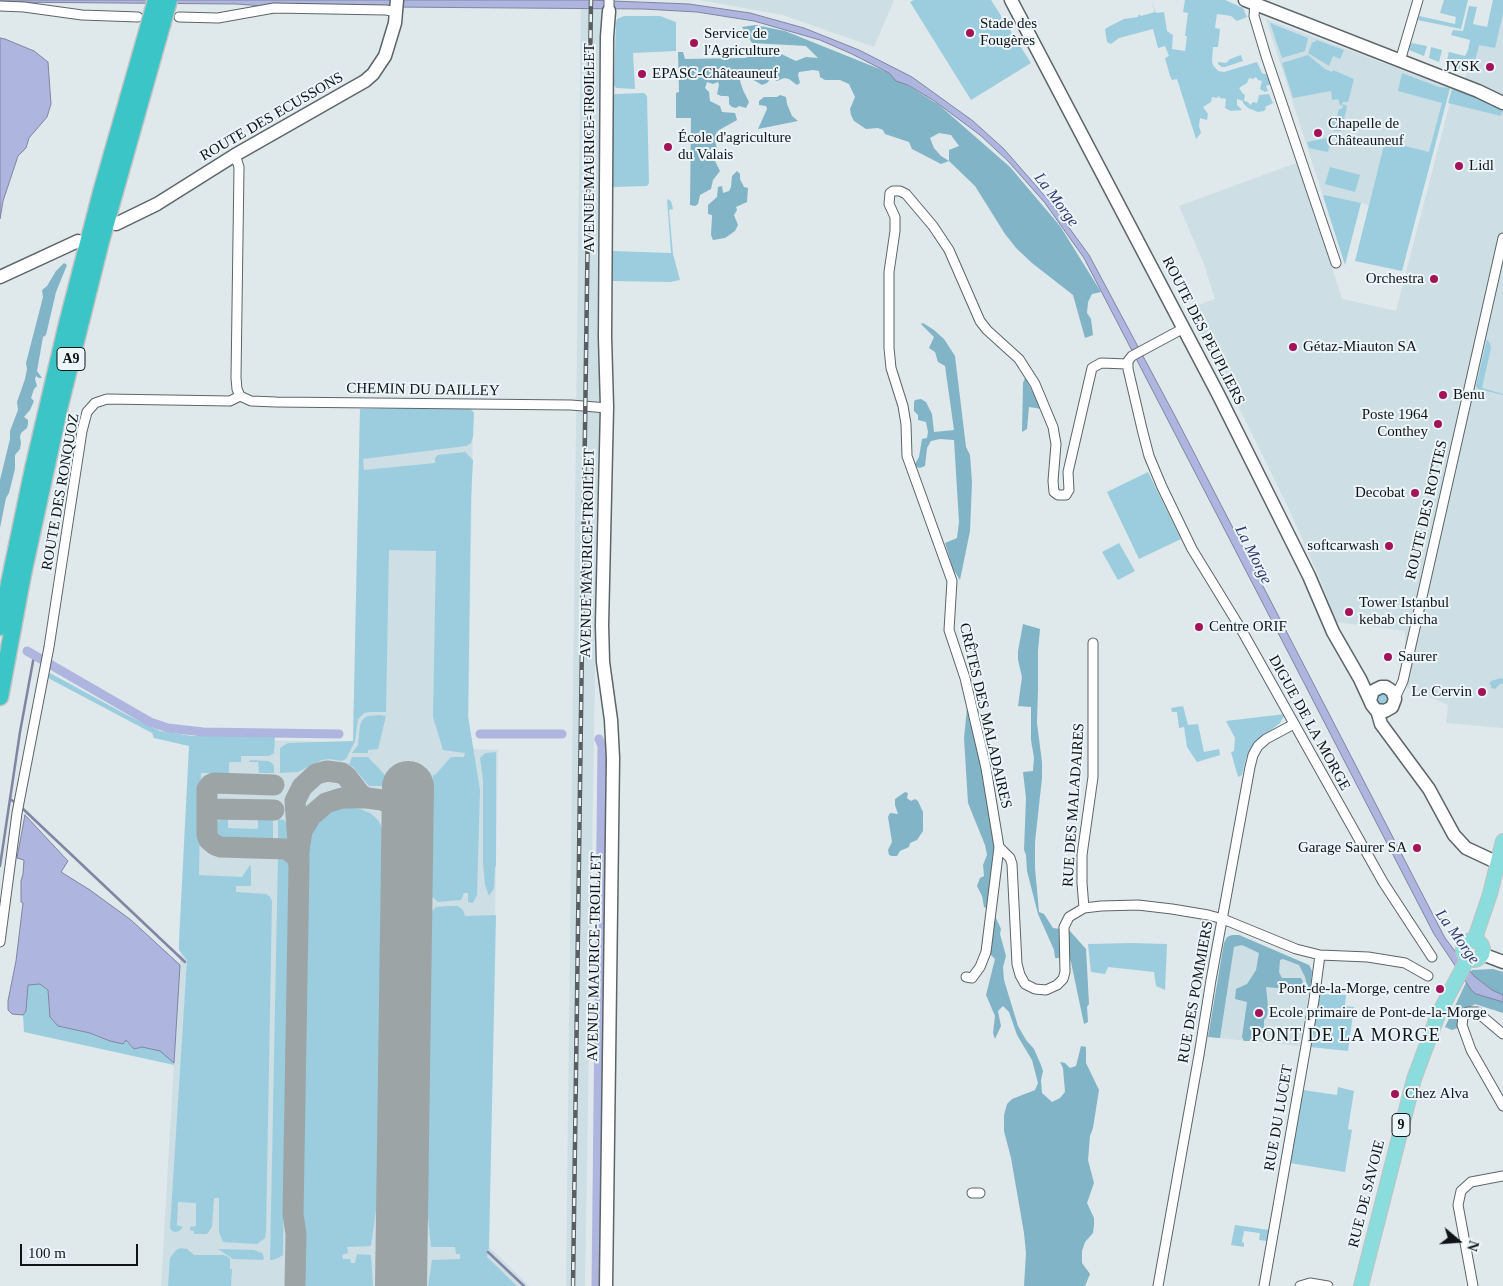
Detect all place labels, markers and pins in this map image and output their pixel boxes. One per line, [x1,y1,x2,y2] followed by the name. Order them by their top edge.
[980,15,1037,50] place label: Stade des Fougères
[704,25,780,60] place label: Service de l'Agriculture
[964,27,976,39] marker: Stade des Fougères
[688,37,700,49] marker: Service de l'Agriculture
[1444,58,1480,76] place label: JYSK
[1484,61,1496,73] marker: JYSK
[652,65,778,83] place label: EPASC-Châteauneuf
[636,68,648,80] marker: EPASC-Châteauneuf
[1328,115,1404,150] place label: Chapelle de Châteauneuf
[1312,127,1324,139] marker: Chapelle de Châteauneuf
[678,129,791,164] place label: École d'agriculture du Valais
[662,141,674,153] marker: École d'agriculture du Valais
[1469,157,1494,175] place label: Lidl
[1453,160,1465,172] marker: Lidl
[1366,270,1424,288] place label: Orchestra
[1428,273,1440,285] marker: Orchestra
[1303,338,1417,356] place label: Gétaz-Miauton SA
[1287,341,1299,353] marker: Gétaz-Miauton SA
[1453,386,1485,404] place label: Benu
[1437,389,1449,401] marker: Benu
[1362,406,1428,441] place label: Poste 1964 Conthey
[1432,418,1444,430] marker: Poste 1964 Conthey
[1355,484,1405,502] place label: Decobat
[1409,487,1421,499] marker: Decobat
[1307,537,1379,555] place label: softcarwash
[1383,540,1395,552] marker: softcarwash
[1359,594,1449,629] place label: Tower Istanbul kebab chicha
[1343,606,1355,618] marker: Tower Istanbul kebab chicha
[1209,618,1287,636] place label: Centre ORIF
[1193,621,1205,633] marker: Centre ORIF
[1398,648,1437,666] place label: Saurer
[1382,651,1394,663] marker: Saurer
[1412,683,1472,701] place label: Le Cervin
[1476,686,1488,698] marker: Le Cervin
[1298,839,1407,857] place label: Garage Saurer SA
[1411,842,1423,854] marker: Garage Saurer SA
[1279,980,1430,998] place label: Pont-de-la-Morge, centre
[1434,983,1446,995] marker: Pont-de-la-Morge, centre
[1269,1004,1487,1022] place label: Ecole primaire de Pont-de-la-Morge
[1253,1007,1265,1019] marker: Ecole primaire de Pont-de-la-Morge
[1405,1085,1469,1103] place label: Chez Alva
[1389,1088,1401,1100] marker: Chez Alva

